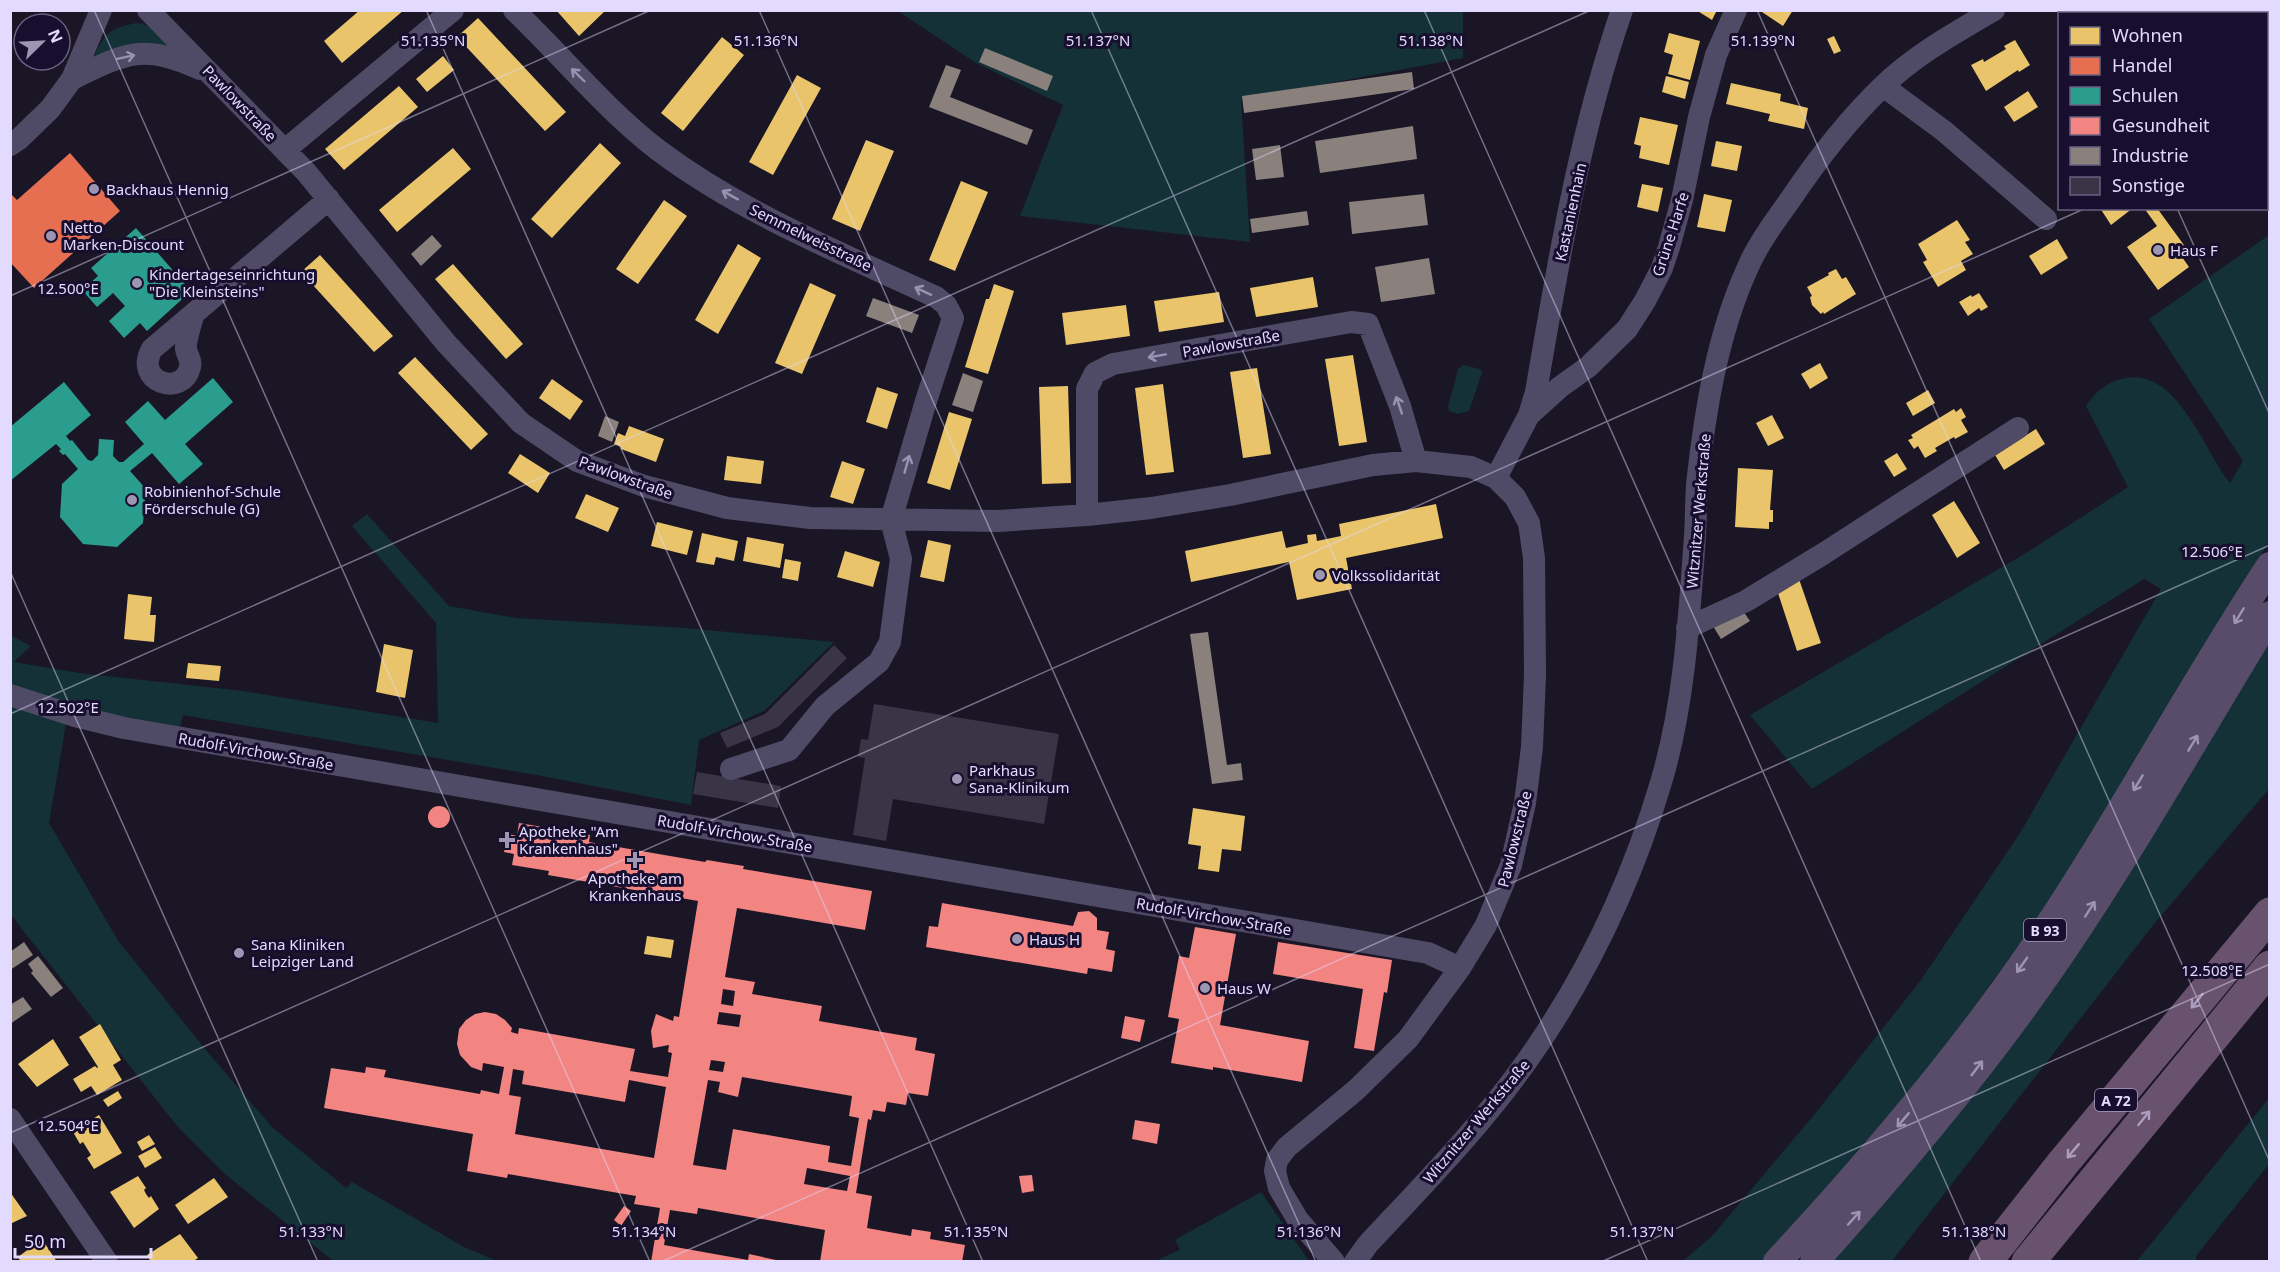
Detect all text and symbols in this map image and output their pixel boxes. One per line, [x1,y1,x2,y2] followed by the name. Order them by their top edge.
[12,12,72,72] north arrow
[2058,12,2268,210] legend
[2112,23,2183,47] text: Wohnen
[43,25,68,46] text: N
[401,30,465,50] text: 51.135°N
[734,30,798,50] text: 51.136°N
[1066,30,1130,50] text: 51.137°N
[1399,30,1463,50] text: 51.138°N
[1731,30,1795,50] text: 51.139°N
[115,51,135,62] one-way arrow
[2112,53,2172,77] text: Handel
[199,61,281,145] street label: Pawlowstraße
[570,68,585,82] one-way arrow
[2112,83,2179,107] text: Schulen
[2112,113,2210,137] text: Gesundheit
[2112,143,2189,167] text: Industrie
[1550,161,1590,263] street label: Kastanienhain
[2112,173,2185,197] text: Sonstige
[106,179,229,199] place label: Backhaus Hennig
[87,182,101,196] marker: Backhaus Hennig
[721,189,738,201] one-way arrow
[1647,189,1693,279] street label: Grüne Harfe
[747,199,875,275] street label: Semmelweisstraße
[63,217,185,254] place label: Netto Marken-Discount
[44,229,58,243] marker: Netto Marken-Discount
[2170,240,2218,260] place label: Haus F
[2151,243,2165,257] marker: Haus F
[149,264,315,301] place label: Kindertageseinrichtung "Die Kleinsteins"
[130,276,144,290] marker: Kindertageseinrichtung "Die Kleinsteins"
[37,278,99,298] text: 12.500°E
[915,285,933,297] one-way arrow
[1181,325,1281,361] street label: Pawlowstraße
[1148,351,1168,362] one-way arrow
[1392,396,1403,415] one-way arrow
[1681,433,1715,589] street label: Witznitzer Werkstraße
[576,451,676,503] street label: Pawlowstraße
[902,455,913,474] one-way arrow
[144,481,281,518] place label: Robinienhof-Schule Förderschule (G)
[125,493,139,507] marker: Robinienhof-Schule Förderschule (G)
[2181,541,2243,561] text: 12.506°E
[1332,565,1440,585] place label: Volkssolidarität
[1313,568,1327,582] marker: Volkssolidarität
[2232,607,2244,624] one-way arrow
[37,697,99,717] text: 12.502°E
[177,727,335,775] street label: Rudolf-Virchow-Straße
[2187,735,2199,752] one-way arrow
[969,760,1070,797] place label: Parkhaus Sana-Klinikum
[950,772,964,786] marker: Parkhaus Sana-Klinikum
[2131,774,2143,791] one-way arrow
[1492,789,1536,889] street label: Pawlowstraße
[656,809,814,857] street label: Rudolf-Virchow-Straße
[519,821,619,858] place label: Apotheke "Am Krankenhaus"
[500,833,514,847] marker: Apotheke "Am Krankenhaus"
[628,853,642,867] marker: Apotheke am Krankenhaus
[588,868,682,905] place label: Apotheke am Krankenhaus
[1135,892,1293,940] street label: Rudolf-Virchow-Straße
[2084,901,2096,917] one-way arrow
[2024,919,2066,941] road number: B 93
[1029,929,1080,949] place label: Haus H
[1010,932,1024,946] marker: Haus H
[251,934,354,971] place label: Sana Kliniken Leipziger Land
[232,946,246,960] marker: Sana Kliniken Leipziger Land
[2016,956,2028,972] one-way arrow
[2181,960,2243,980] text: 12.508°E
[1217,978,1271,998] place label: Haus W
[1198,981,1212,995] marker: Haus W
[2191,993,2204,1009] one-way arrow
[1418,1055,1534,1187] street label: Witznitzer Werkstraße
[1971,1060,1984,1076] one-way arrow
[2095,1089,2137,1111] road number: A 72
[2137,1111,2151,1126] one-way arrow
[1897,1112,1910,1128] one-way arrow
[37,1115,99,1135] text: 12.504°E
[2066,1143,2080,1158] one-way arrow
[1847,1211,1861,1226] one-way arrow
[15,1221,152,1259] scale bar
[279,1221,343,1241] text: 51.133°N
[612,1221,676,1241] text: 51.134°N
[944,1221,1008,1241] text: 51.135°N
[1277,1221,1341,1241] text: 51.136°N
[1610,1221,1674,1241] text: 51.137°N
[1942,1221,2006,1241] text: 51.138°N
[24,1229,66,1253] text: 50 m

